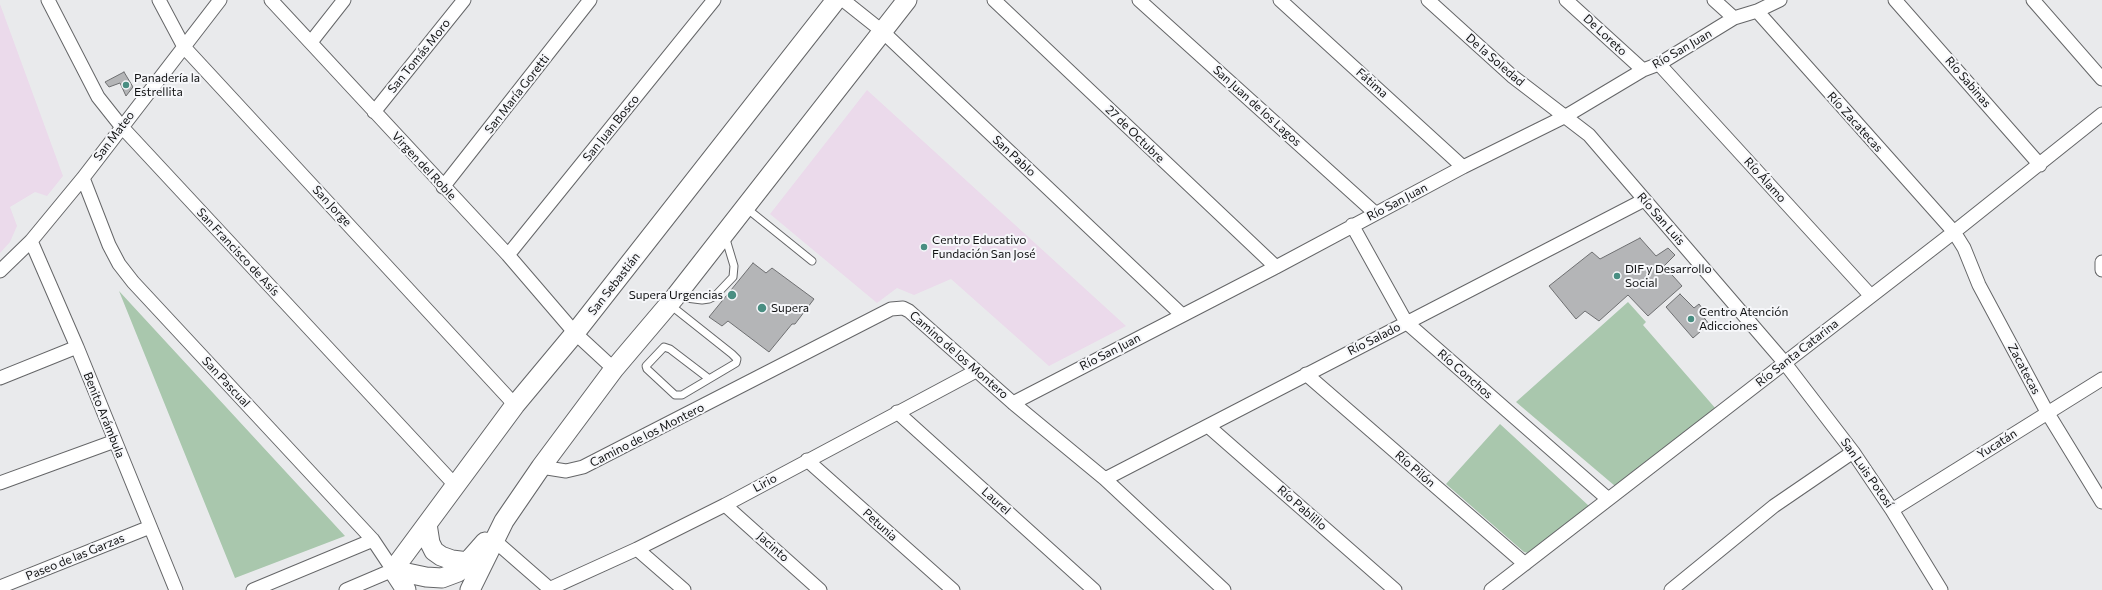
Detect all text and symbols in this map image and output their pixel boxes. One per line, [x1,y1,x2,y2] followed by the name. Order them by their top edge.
[1580,11,1630,59] street label: De Loreto
[385,16,453,96] street label: San Tomás Moro
[1650,26,1714,72] street label: Río San Juan
[1463,31,1527,89] street label: De la Soledad
[482,52,552,136] street label: San María Goretti
[1942,54,1994,110] street label: Río Sabinas
[1210,63,1304,149] street label: San Juan de los Lagos
[1353,65,1391,101] street label: Fátima
[134,71,200,99] place label: Panadería la Estrellita
[121,80,131,90] marker: Panadería la Estrellita
[1824,89,1886,155] street label: Río Zacatecas
[580,92,642,164] street label: San Juan Bosco
[1103,102,1167,166] street label: 27 de Octubre
[91,108,137,164] street label: San Mateo
[389,129,459,203] street label: Virgen del Roble
[989,132,1039,180] street label: San Pablo
[1741,154,1789,206] street label: Río Álamo
[1364,180,1430,224] street label: Río San Juan
[309,183,355,229] street label: San Jorge
[1634,190,1688,248] street label: Río San Luis
[194,205,282,299] street label: San Francisco de Asís
[932,233,1036,261] place label: Centro Educativo Fundación San José
[919,242,929,252] marker: Centro Educativo Fundación San José
[585,250,643,318] street label: San Sebastián
[1625,262,1712,290] place label: DIF y Desarrollo Social
[1612,271,1622,281] marker: DIF y Desarrollo Social
[629,288,723,302] place label: Supera Urgencias
[726,289,738,301] marker: Supera Urgencias
[771,301,809,315] place label: Supera
[756,302,768,314] marker: Supera
[1699,305,1788,333] place label: Centro Atención Adicciones
[907,308,1011,402] street label: Camino de los Montero
[1686,314,1696,324] marker: Centro Atención Adicciones
[1753,316,1841,390] street label: Río Santa Catarina
[1345,320,1403,358] street label: Río Salado
[1077,331,1143,373] street label: Río San Juan
[2005,341,2043,397] street label: Zacatecas
[1435,346,1495,402] street label: Río Conchos
[199,354,253,410] street label: San Pascual
[80,370,128,460] street label: Benito Arámbula
[587,400,707,470] street label: Camino de los Montero
[1975,426,2019,462] street label: Yucatán
[1838,435,1896,511] street label: San Luis Potosí
[1392,448,1438,490] street label: Río Pilón
[751,471,779,495] street label: Lirio
[1274,483,1330,533] street label: Río Pablillo
[979,484,1013,518] street label: Laurel
[860,506,900,544] street label: Petunia
[754,529,792,565] street label: Jacinto
[24,531,126,583] street label: Paseo de las Garzas

